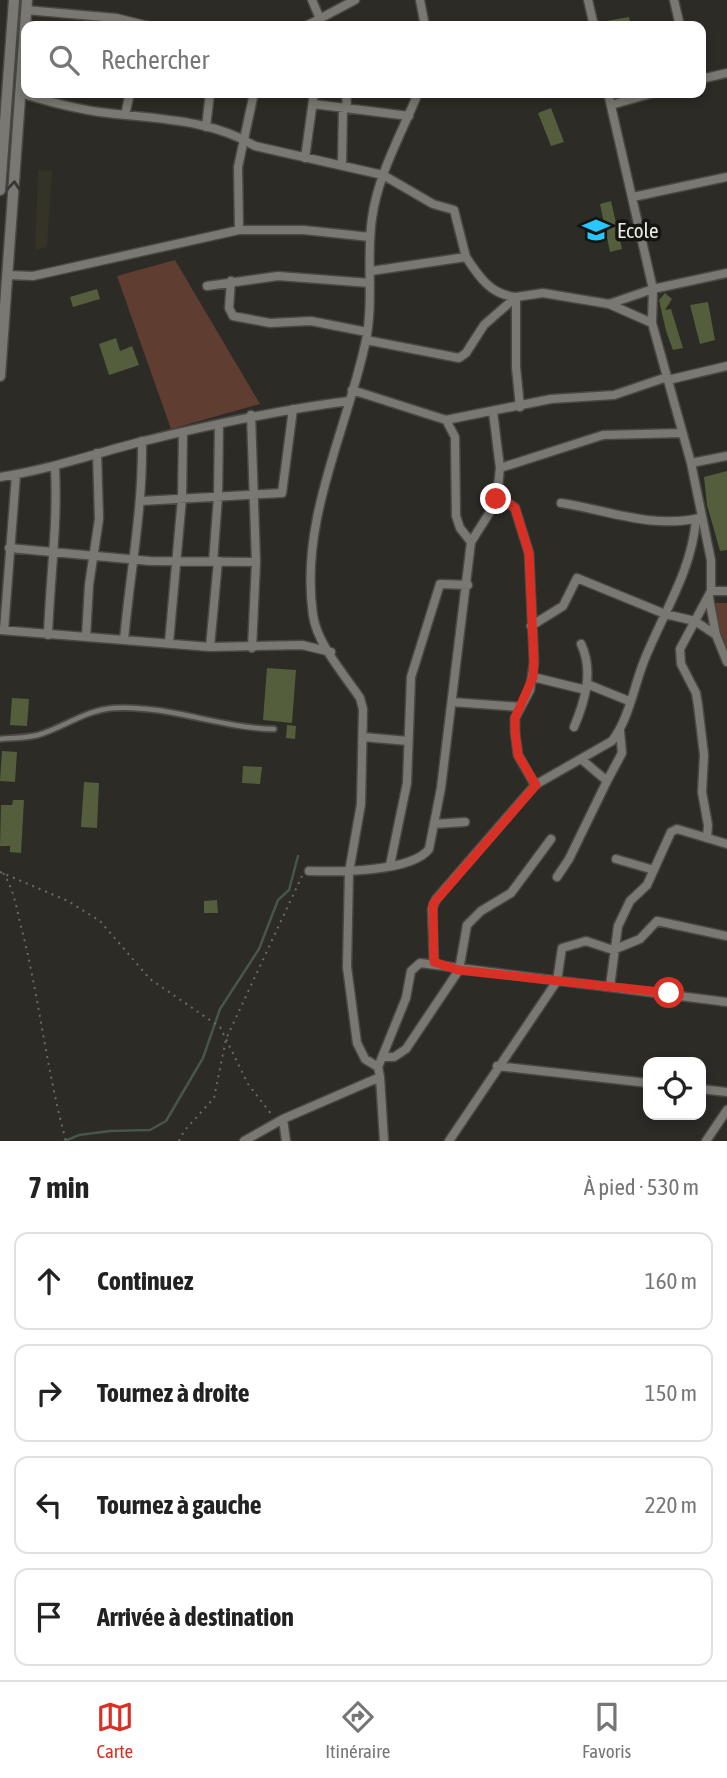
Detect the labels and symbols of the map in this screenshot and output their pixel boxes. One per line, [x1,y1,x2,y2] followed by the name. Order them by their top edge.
[6,180,21,191] one-way arrow
[581,215,611,245] school or university icon: Ecole
[617,218,658,242] place label: Ecole
[480,483,511,514] route end
[653,977,684,1008] route start

